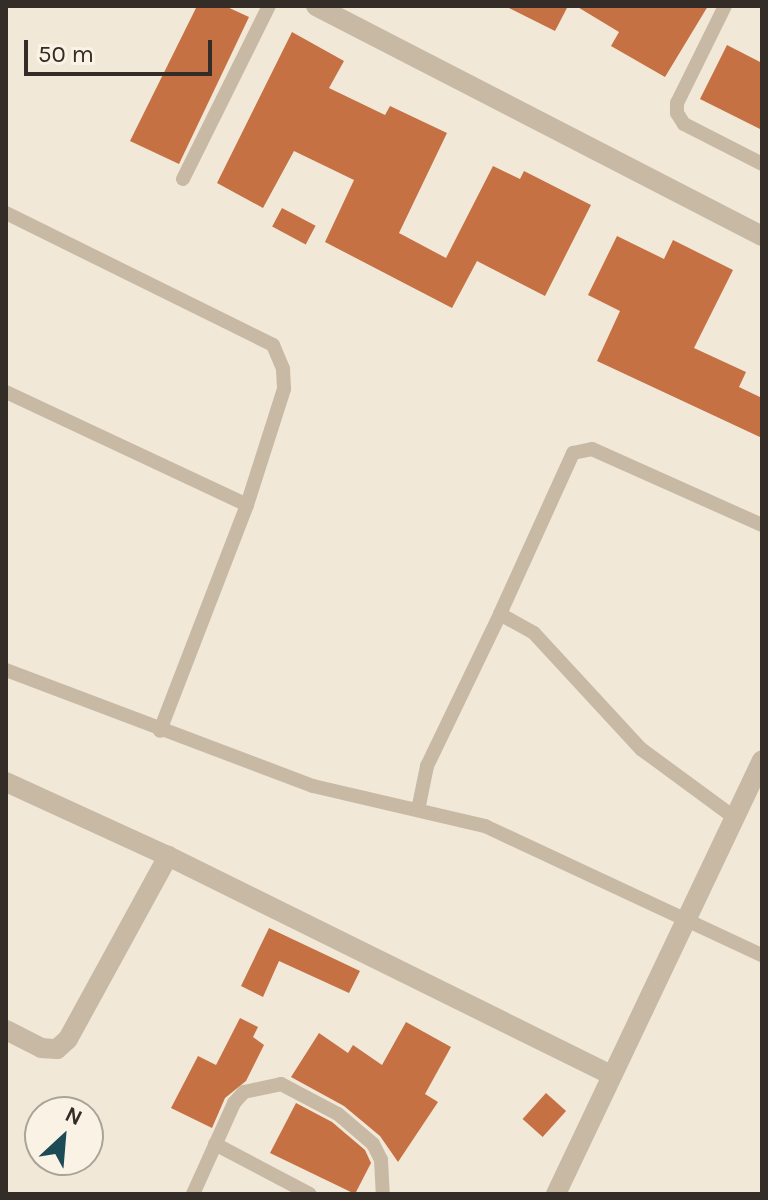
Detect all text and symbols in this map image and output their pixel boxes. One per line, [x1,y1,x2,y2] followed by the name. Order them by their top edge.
[28,24,216,74] scale bar
[38,40,94,68] text: 50 m
[24,1096,104,1176] north arrow
[61,1101,86,1131] text: N

